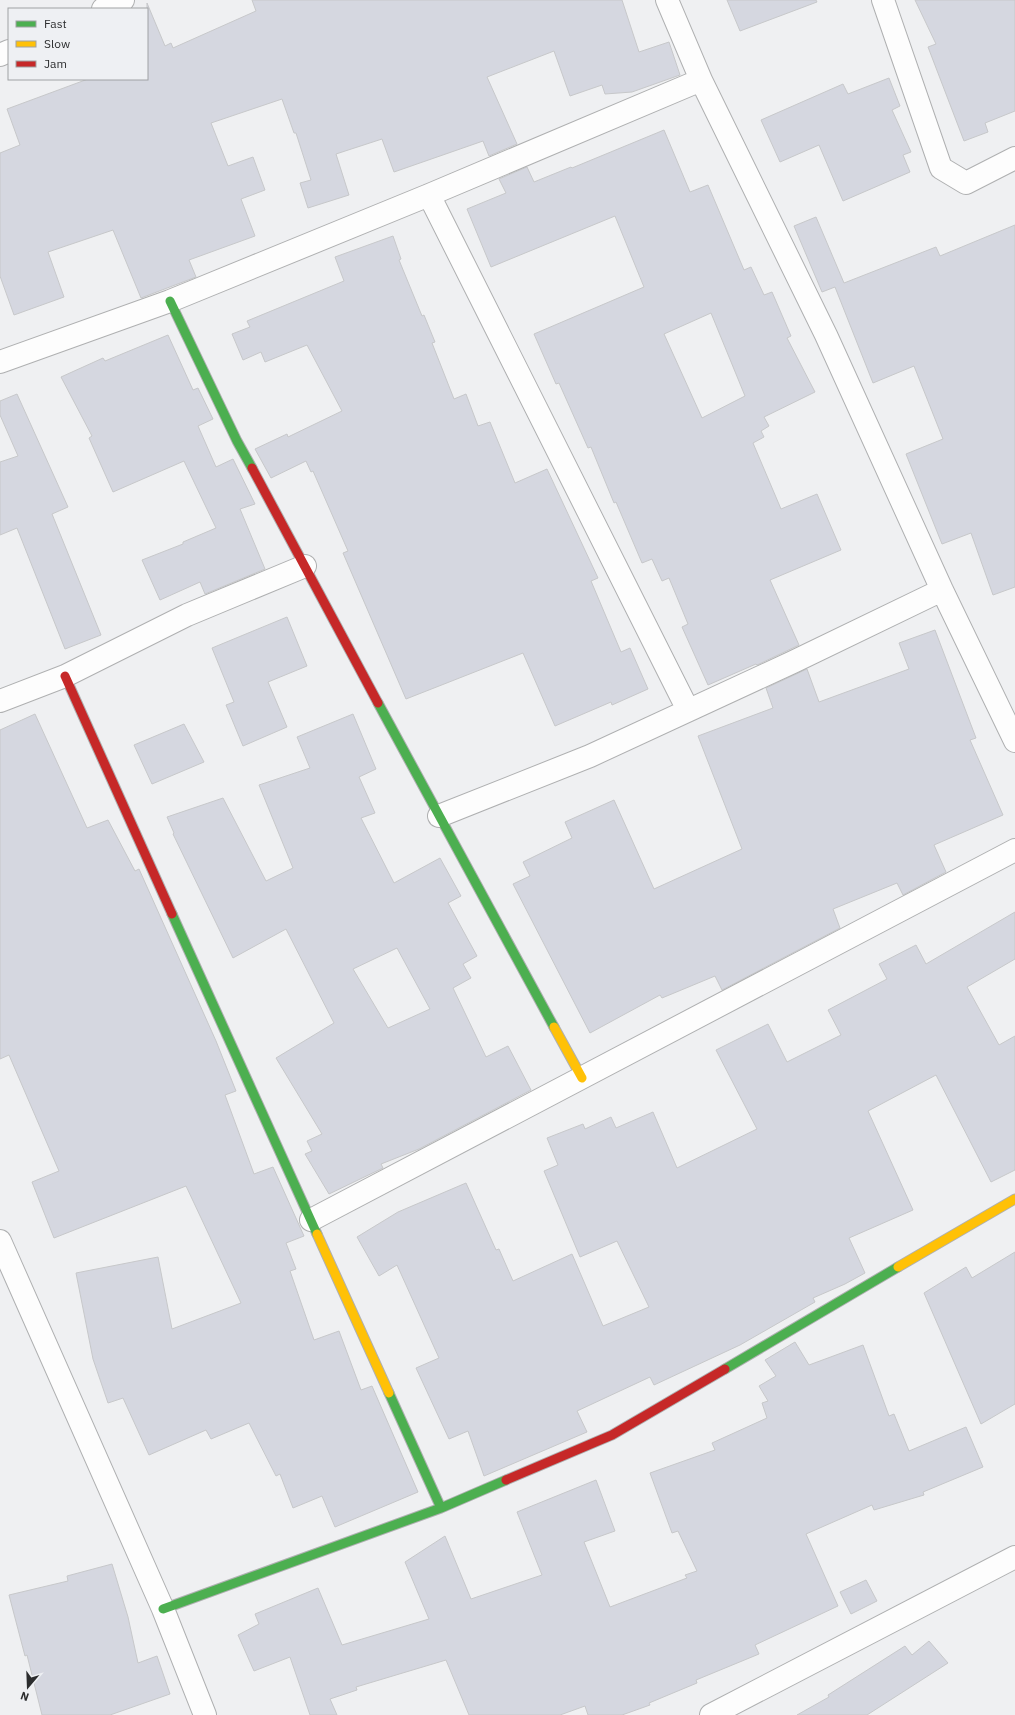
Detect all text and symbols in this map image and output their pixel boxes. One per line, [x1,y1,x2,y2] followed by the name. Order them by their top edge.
[8,8,148,80] legend
[44,16,67,31] text: Fast
[44,36,70,51] text: Slow
[44,56,67,71] text: Jam
[8,1667,48,1707] north arrow
[19,1689,31,1704] text: N

